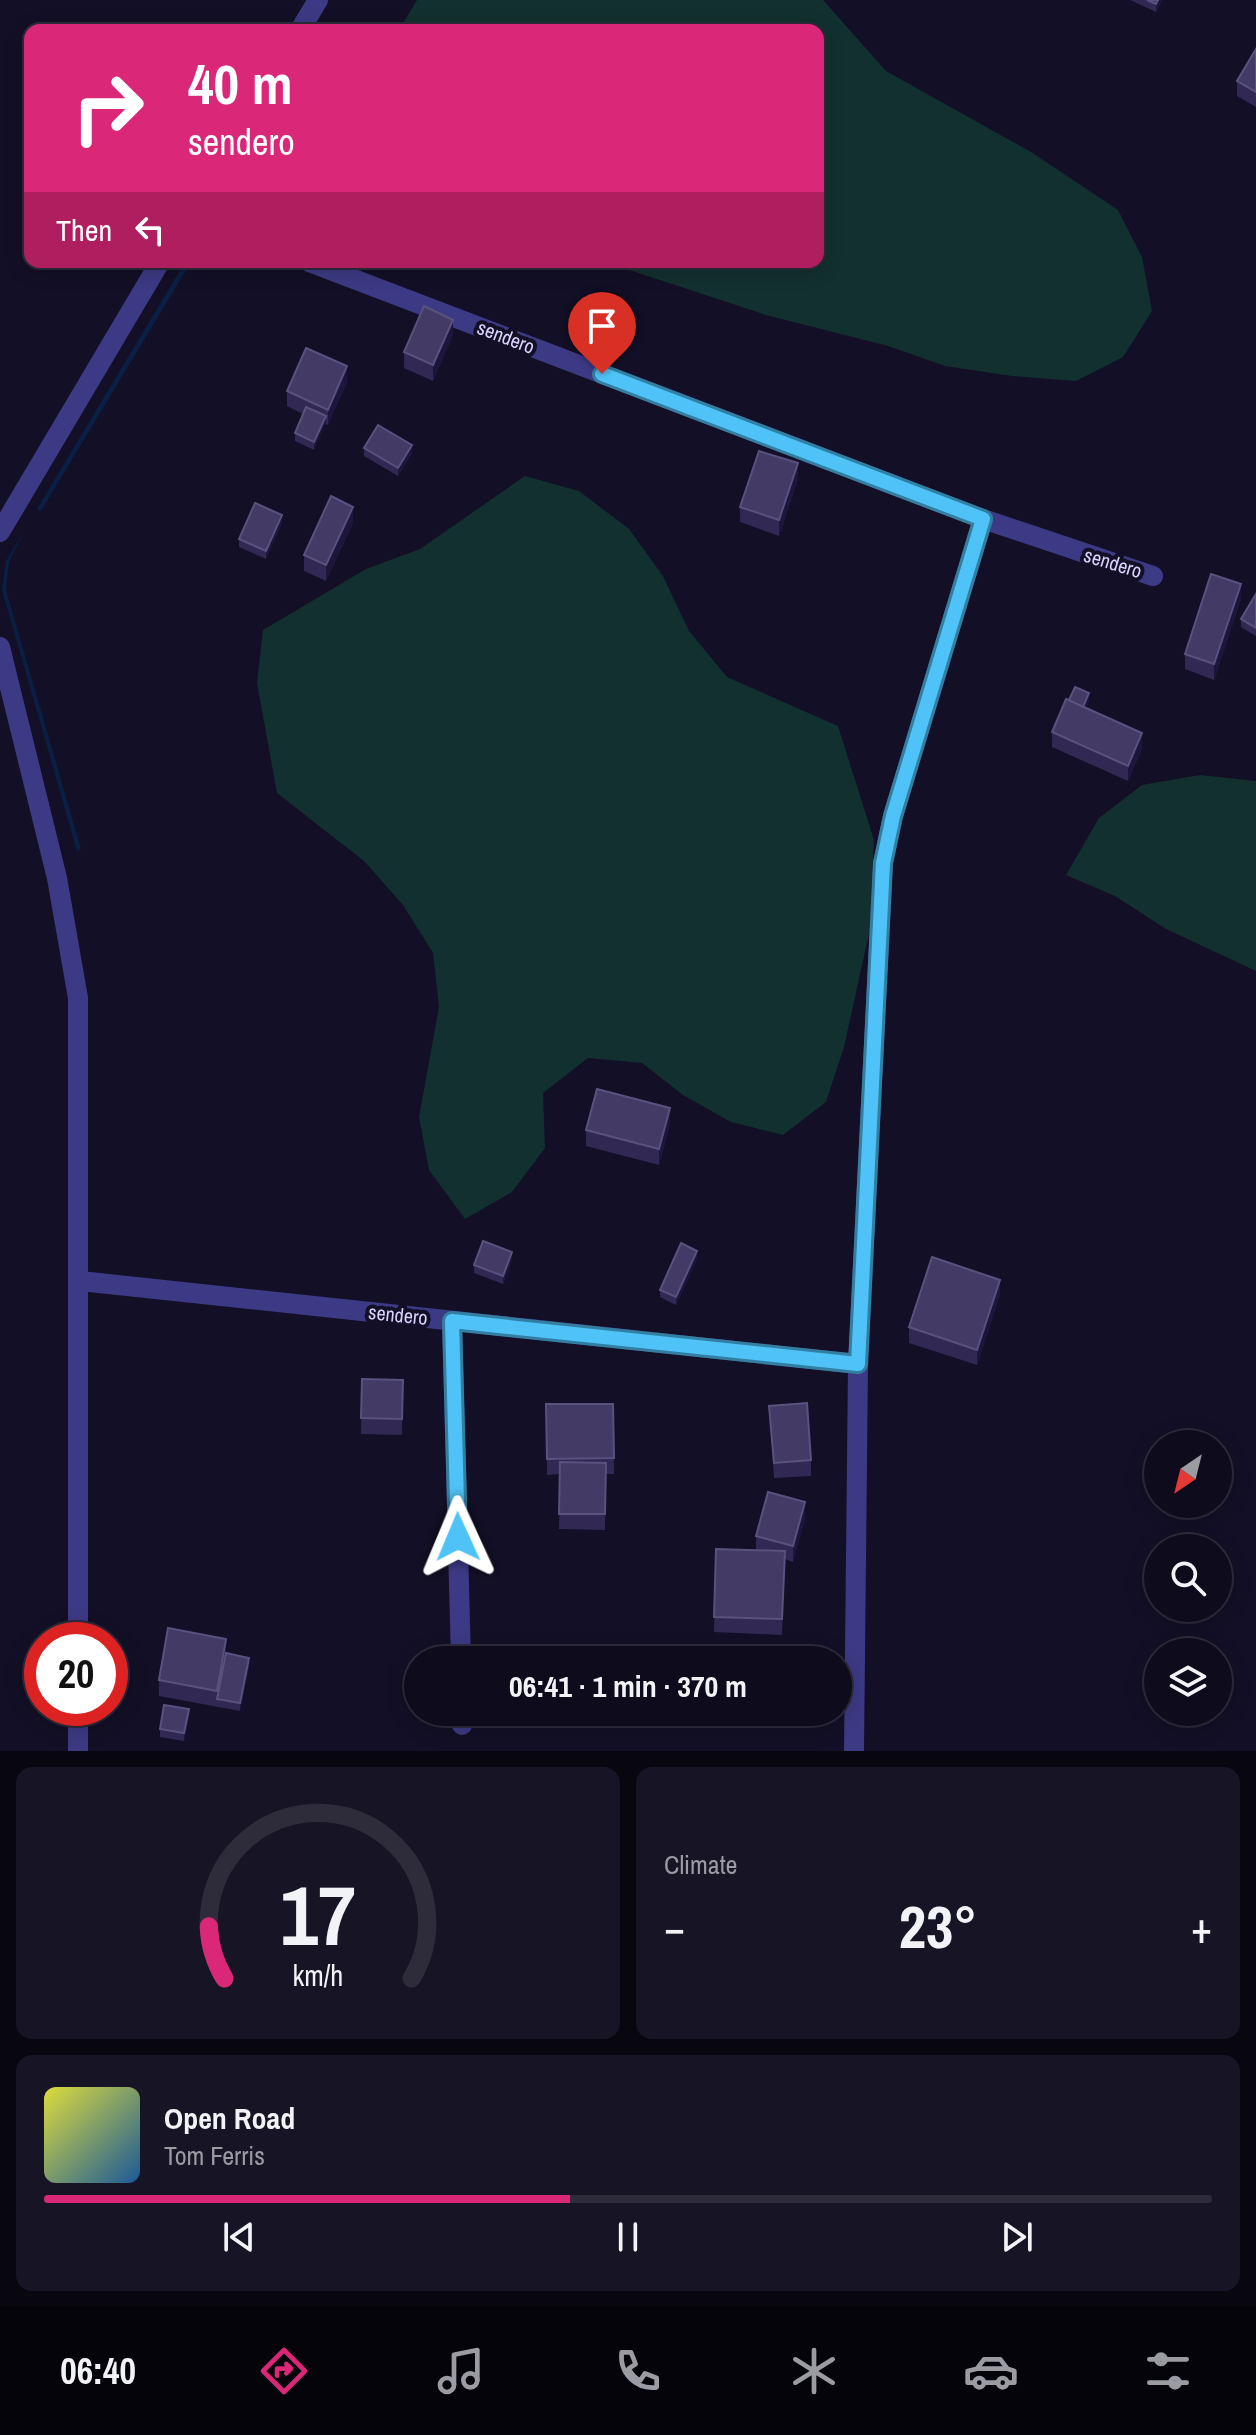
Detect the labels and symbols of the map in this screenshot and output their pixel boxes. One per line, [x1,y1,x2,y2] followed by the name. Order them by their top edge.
[568,292,636,374] pin
[474,313,539,360] street label: sendero
[1081,541,1145,584] street label: sendero
[367,1298,429,1331] street label: sendero
[1144,1430,1232,1518] north arrow
[416,1495,500,1579] position arrow
[24,1622,128,1726] speed limit sign: 20

